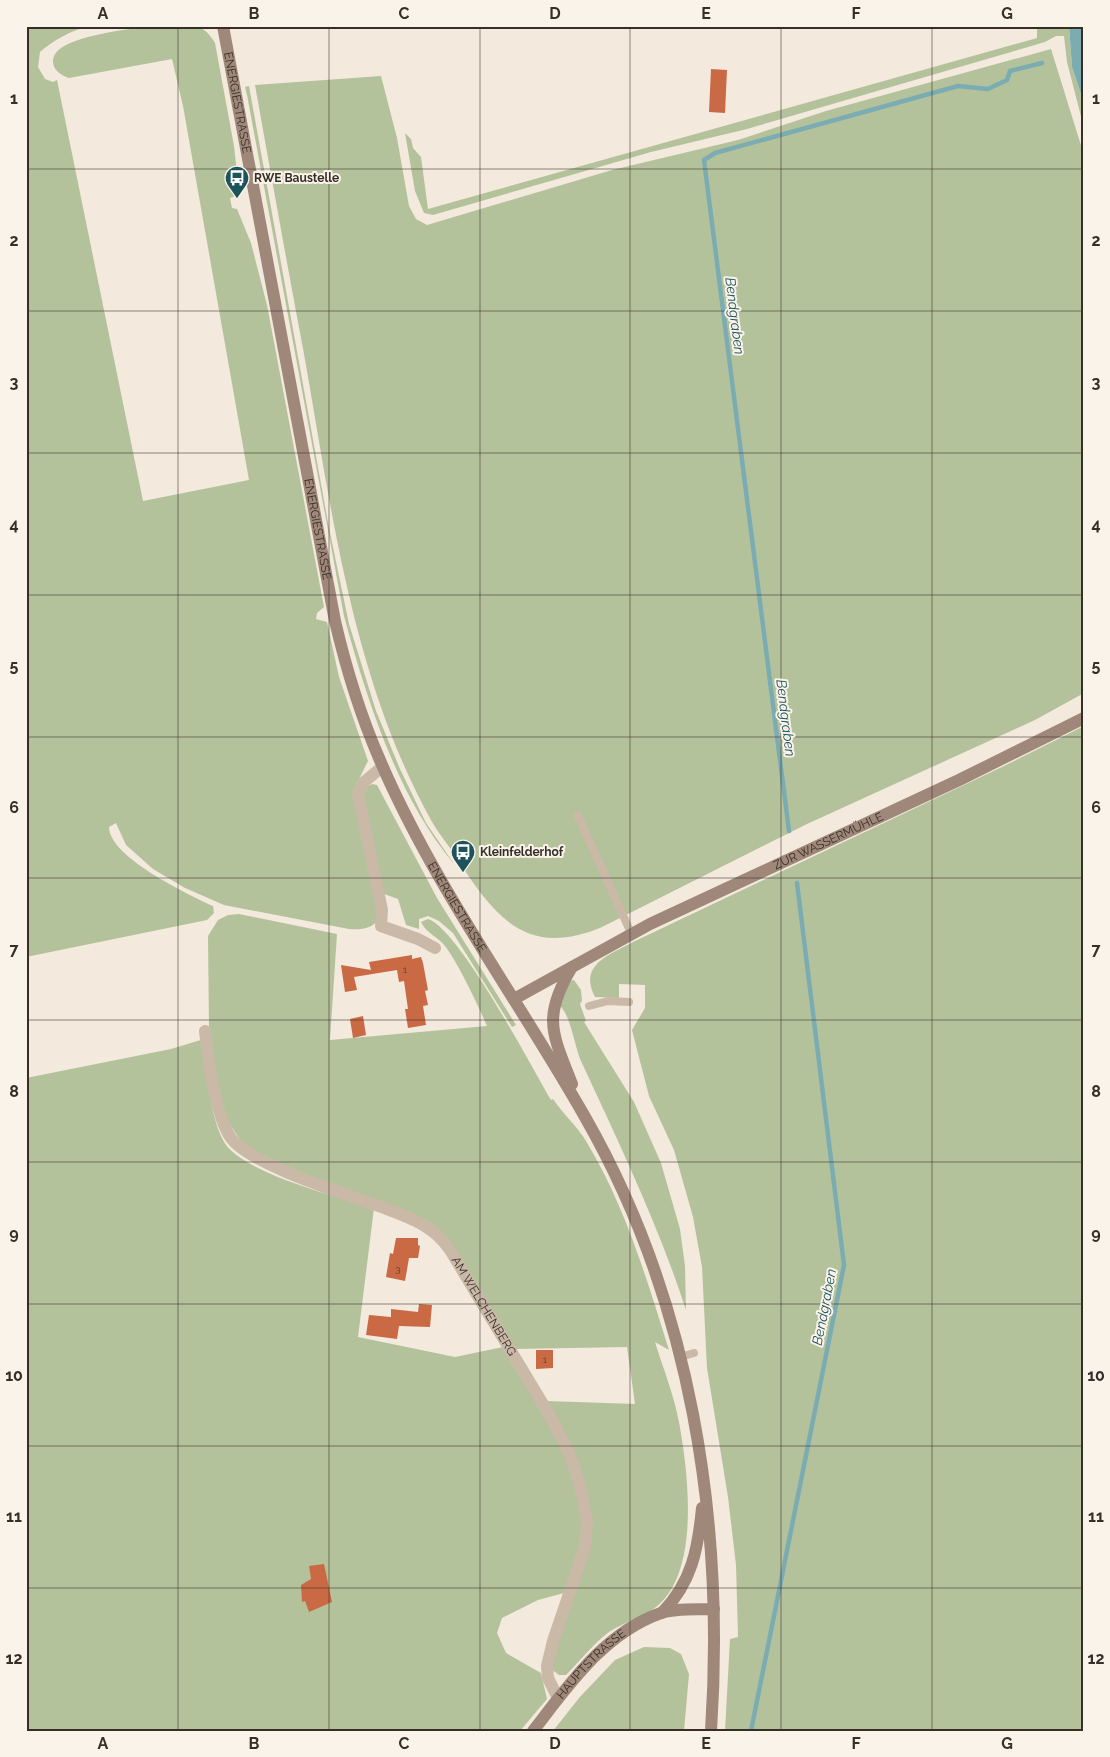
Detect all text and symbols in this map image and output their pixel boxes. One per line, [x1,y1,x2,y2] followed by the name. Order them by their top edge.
[98,4,109,23] text: A
[249,4,260,23] text: B
[399,4,410,23] text: C
[549,4,561,23] text: D
[701,4,711,23] text: E
[851,4,861,23] text: F
[1001,4,1013,23] text: G
[221,51,254,155] street label: ENERGIESTRASSE
[10,89,18,108] text: 1
[1092,89,1100,108] text: 1
[224,165,250,199] bus stop icon: RWE Baustelle
[254,171,339,185] place label: RWE Baustelle
[9,231,19,250] text: 2
[1091,231,1101,250] text: 2
[722,277,748,356] water label: Bendgraben
[10,373,19,392] text: 3
[1092,373,1101,392] text: 3
[301,477,334,581] street label: ENERGIESTRASSE
[9,515,19,534] text: 4
[1091,515,1101,534] text: 4
[10,656,19,675] text: 5
[1092,656,1101,675] text: 5
[773,679,799,758] water label: Bendgraben
[9,798,19,817] text: 6
[1091,798,1101,817] text: 6
[771,809,885,872] street label: ZUR WASSERMÜHLE
[450,839,476,873] bus stop icon: Kleinfelderhof
[480,845,564,859] place label: Kleinfelderhof
[425,859,490,955] street label: ENERGIESTRASSE
[10,940,19,959] text: 7
[1092,940,1101,959] text: 7
[403,964,408,975] house number: 1
[9,1082,19,1101] text: 8
[1091,1082,1101,1101] text: 8
[9,1224,19,1243] text: 9
[1091,1224,1101,1243] text: 9
[449,1254,519,1358] street label: AM WELCHENBERG
[395,1263,401,1274] house number: 3
[809,1267,839,1347] water label: Bendgraben
[543,1354,548,1365] house number: 1
[5,1366,23,1385] text: 10
[1087,1366,1105,1385] text: 10
[6,1507,22,1526] text: 11
[1088,1507,1104,1526] text: 11
[554,1626,628,1702] street label: HAUPTSTRASSE
[6,1649,22,1668] text: 12
[1088,1649,1104,1668] text: 12
[98,1734,109,1753] text: A
[249,1734,260,1753] text: B
[399,1734,410,1753] text: C
[549,1734,561,1753] text: D
[701,1734,711,1753] text: E
[851,1734,861,1753] text: F
[1001,1734,1013,1753] text: G

